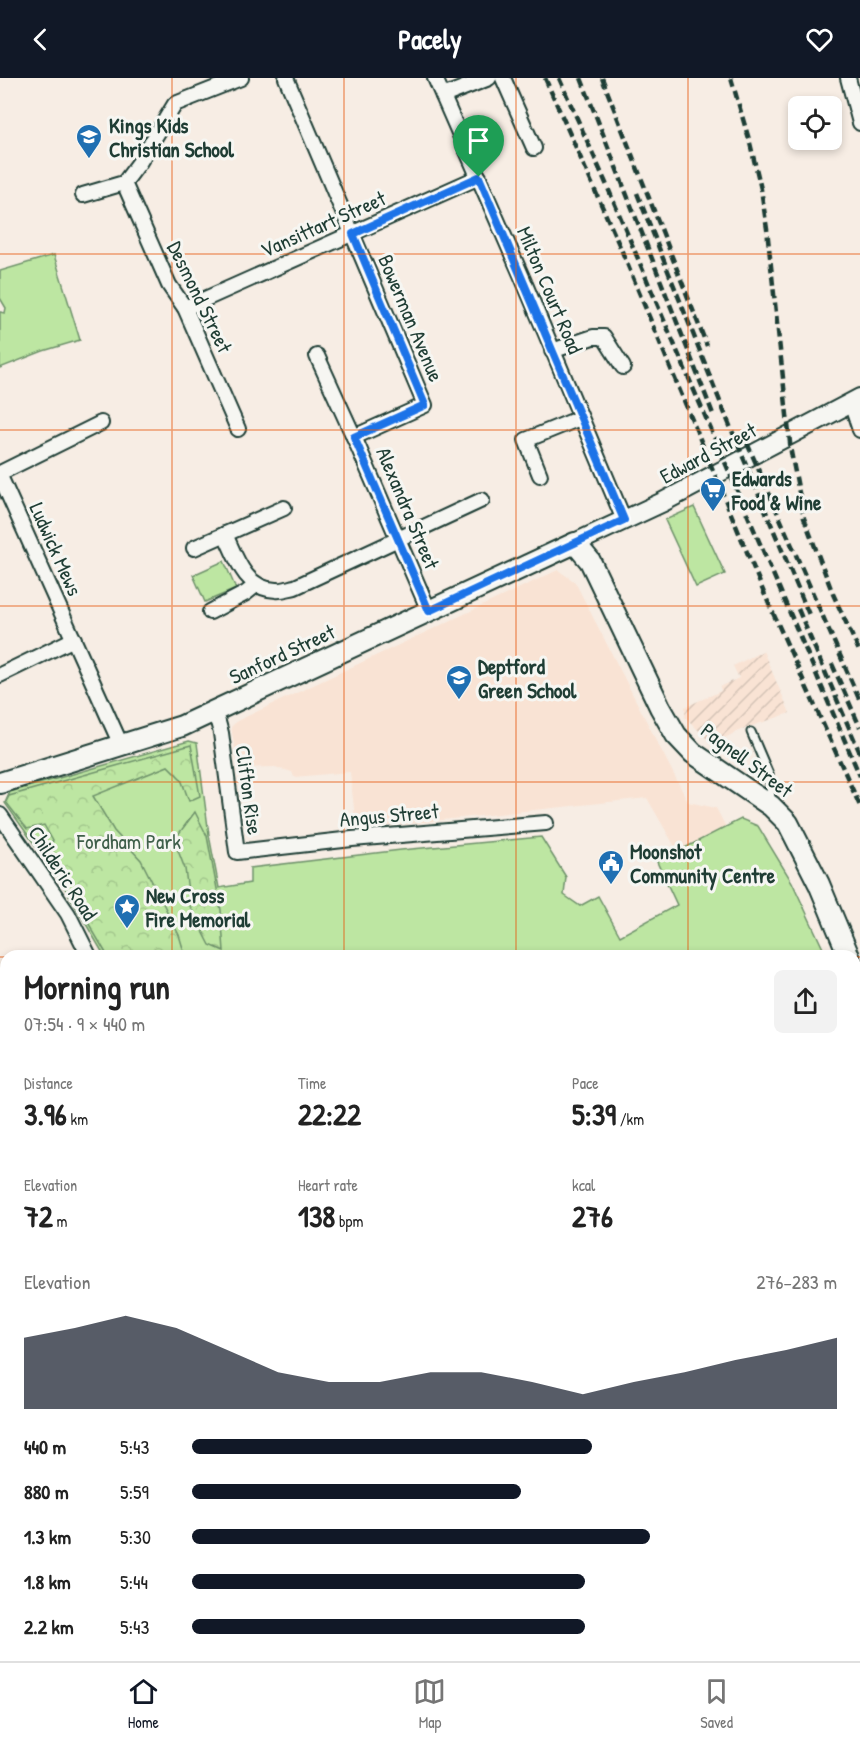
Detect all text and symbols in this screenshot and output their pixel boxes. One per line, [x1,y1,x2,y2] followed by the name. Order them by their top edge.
[398,21,462,57] text: Pacely
[24,23,57,56] icon: back
[803,23,836,56] icon: heart
[788,96,842,150] map controls
[788,96,842,150] button: locate
[109,111,234,164] place label: Kings Kids Christian School
[453,115,504,177] pin
[74,122,104,160] school or university icon: Kings Kids Christian School
[462,124,495,157] icon: arrive
[256,183,391,265] street label: Vansittart Street
[510,222,590,358] street label: Milton Court Road
[161,236,240,358] street label: Desmond Street
[371,250,451,386] street label: Bowerman Avenue
[655,415,762,491] street label: Edward Street
[369,443,447,574] street label: Alexandra Street
[731,464,822,517] place label: Edwards Food & Wine
[698,475,728,513] supermarket icon: Edwards Food & Wine
[23,498,89,600] street label: Ludwick Mews
[225,617,340,691] street label: Sanford Street
[478,652,577,705] place label: Deptford Green School
[444,663,474,701] school or university icon: Deptford Green School
[695,716,800,805] street label: Pagnell Street
[228,743,270,837] street label: Clifton Rise
[338,796,440,834] street label: Angus Street
[22,820,104,926] street label: Childeric Road
[76,827,181,856] park label: Fordham Park
[630,837,776,891] place label: Moonshot Community Centre
[596,848,626,886] public building icon: Moonshot Community Centre
[145,881,250,934] place label: New Cross Fire Memorial
[112,892,142,930] place icon: New Cross Fire Memorial
[24,965,170,1009] text: Morning run
[774,970,837,1033] button: share
[24,1010,145,1037] text: 07:54 · 9 × 440 m
[24,1072,73,1094] text: Distance
[298,1072,326,1094] text: Time
[572,1072,599,1094] text: Pace
[24,1094,67,1134] text: 3.96
[298,1094,361,1134] text: 22:22
[572,1094,616,1134] text: 5:39
[67,1108,88,1130] text: km
[616,1108,644,1130] text: /km
[24,1174,77,1196] text: Elevation
[298,1174,358,1196] text: Heart rate
[572,1174,595,1196] text: kcal
[24,1196,53,1236] text: 72
[298,1196,335,1236] text: 138
[572,1196,613,1236] text: 276
[53,1210,67,1232] text: m
[335,1210,363,1232] text: bpm
[24,1268,90,1295] text: Elevation
[756,1268,837,1295] text: 276–283 m
[24,1433,66,1460] text: 440 m
[120,1433,150,1460] text: 5:43
[24,1478,68,1505] text: 880 m
[120,1478,149,1505] text: 5:59
[24,1523,71,1550] text: 1.3 km
[120,1523,151,1550] text: 5:30
[24,1568,71,1595] text: 1.8 km
[120,1568,148,1595] text: 5:44
[24,1613,74,1640] text: 2.2 km
[120,1613,150,1640] text: 5:43
[127,1675,160,1733] tab: Home
[413,1675,446,1733] tab: Map
[700,1675,733,1733] tab: Saved

